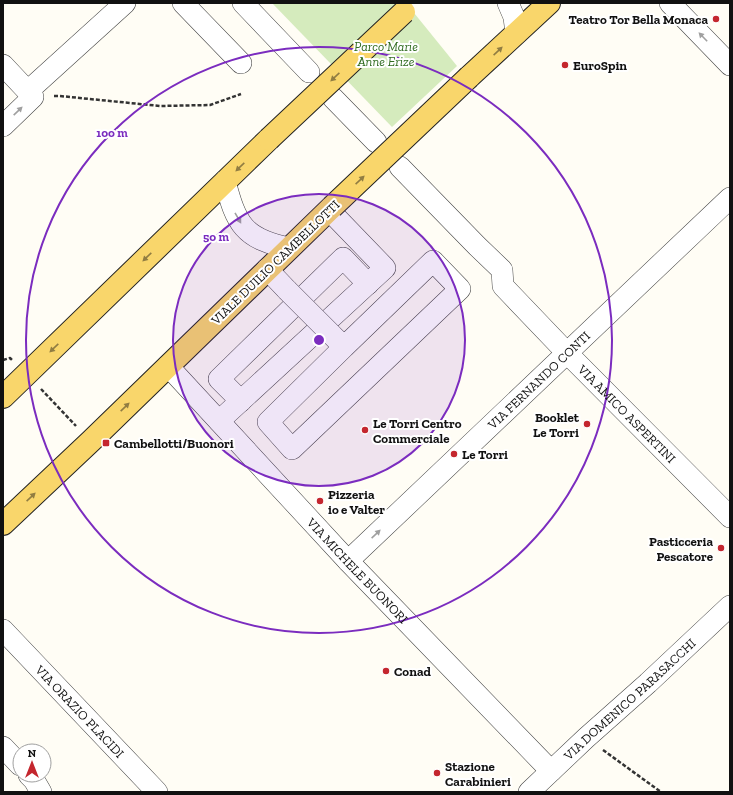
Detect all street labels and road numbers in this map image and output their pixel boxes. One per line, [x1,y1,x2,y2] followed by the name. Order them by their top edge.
[207,197,343,328] street label: VIALE DUILIO CAMBELLOTTI
[484,328,593,433] street label: VIA FERNANDO CONTI
[574,361,679,466] street label: VIA AMICO ASPERTINI
[303,514,411,627] street label: VIA MICHELE BUONORI
[560,635,699,764] street label: VIA DOMENICO PARASACCHI
[32,662,127,761] street label: VIA ORAZIO PLACIDI

